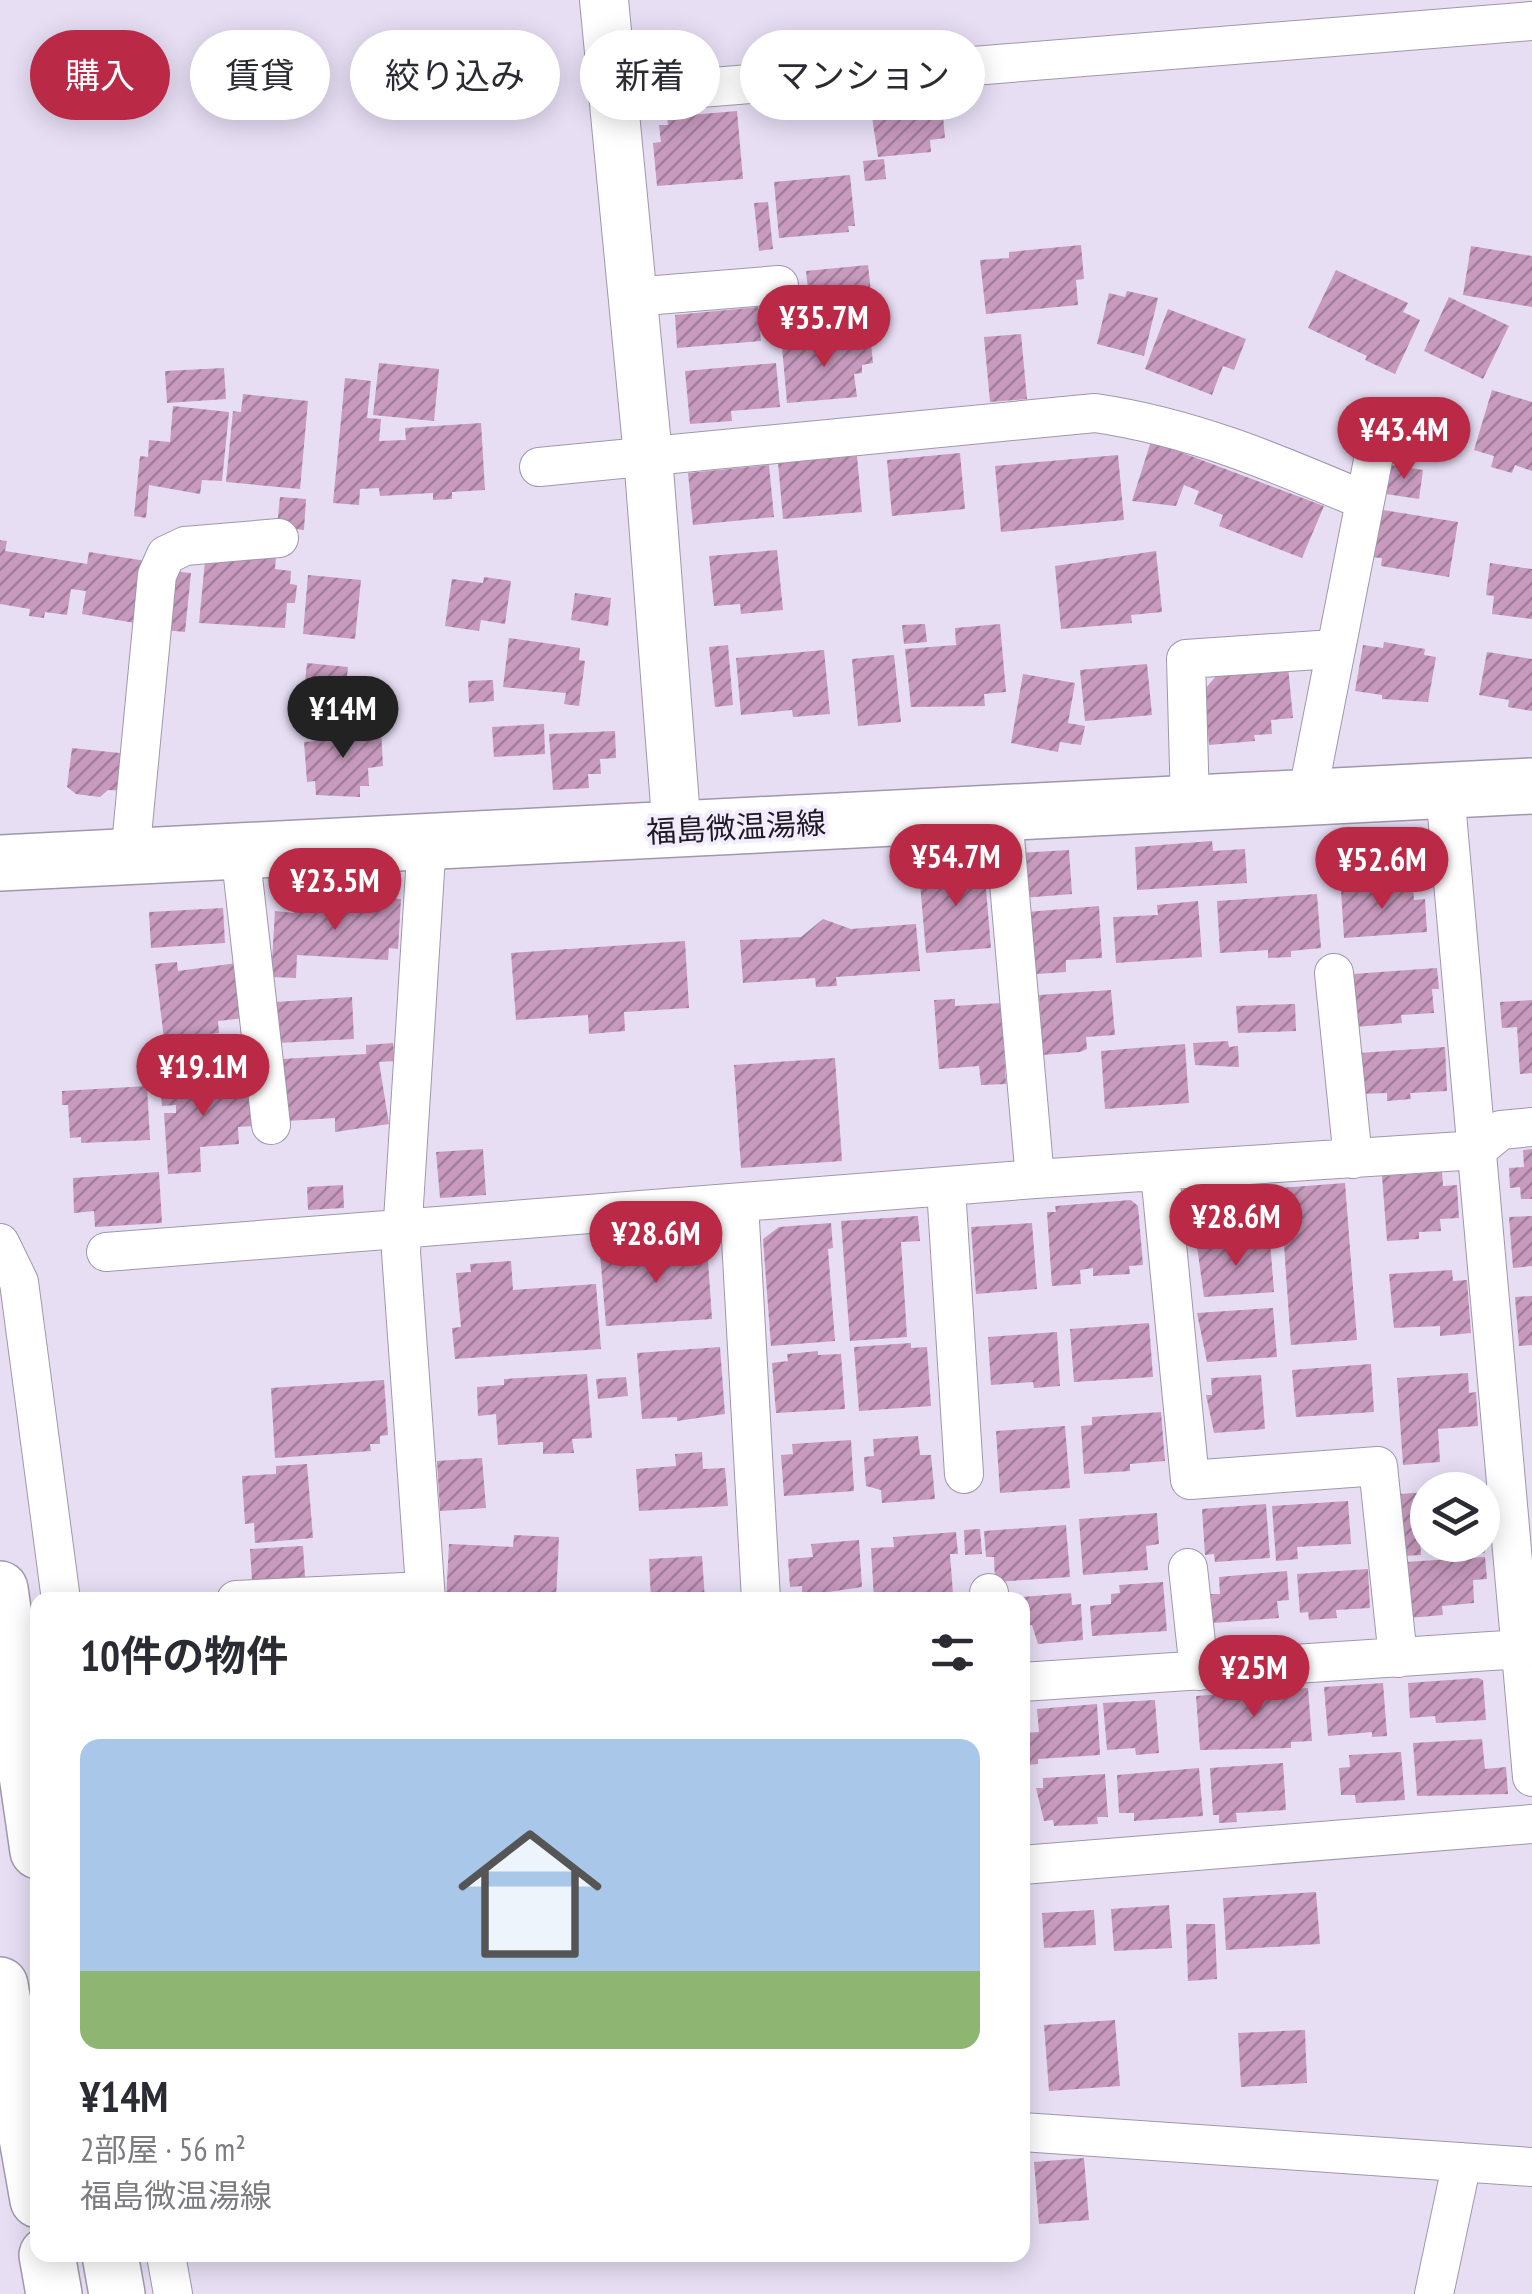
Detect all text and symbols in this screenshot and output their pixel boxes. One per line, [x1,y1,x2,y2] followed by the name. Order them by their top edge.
[30,30,170,120] chip: 購入
[190,30,330,120] chip: 賃貸
[350,30,560,120] chip: 絞り込み
[580,30,720,120] chip: 新着
[740,30,985,120] chip: マンション
[743,285,905,370] pin: ¥35.7M
[779,296,869,338] text: ¥35.7M
[1323,397,1485,482] pin: ¥43.4M
[1359,408,1449,450] text: ¥43.4M
[284,676,402,761] pin: ¥14M
[309,687,377,729] text: ¥14M
[645,802,827,851] street label: 福島微温湯線
[875,824,1037,909] pin: ¥54.7M
[1301,827,1463,912] pin: ¥52.6M
[911,835,1001,877] text: ¥54.7M
[1337,838,1427,880] text: ¥52.6M
[254,848,416,933] pin: ¥23.5M
[290,859,380,901] text: ¥23.5M
[122,1034,284,1119] pin: ¥19.1M
[158,1045,248,1087] text: ¥19.1M
[1155,1184,1317,1269] pin: ¥28.6M
[1191,1195,1281,1237] text: ¥28.6M
[575,1201,737,1286] pin: ¥28.6M
[611,1212,701,1254] text: ¥28.6M
[1410,1472,1500,1562] map controls
[1410,1472,1500,1562] button: layers
[925,1625,980,1680] icon: filters
[80,1628,288,1683] text: 10件の物件
[1195,1635,1313,1720] pin: ¥25M
[1220,1646,1288,1688] text: ¥25M
[440,1804,620,1984] icon: home
[80,2069,168,2124] text: ¥14M
[80,2128,246,2170] text: 2部屋 · 56 m²
[80,2174,272,2216] text: 福島微温湯線

